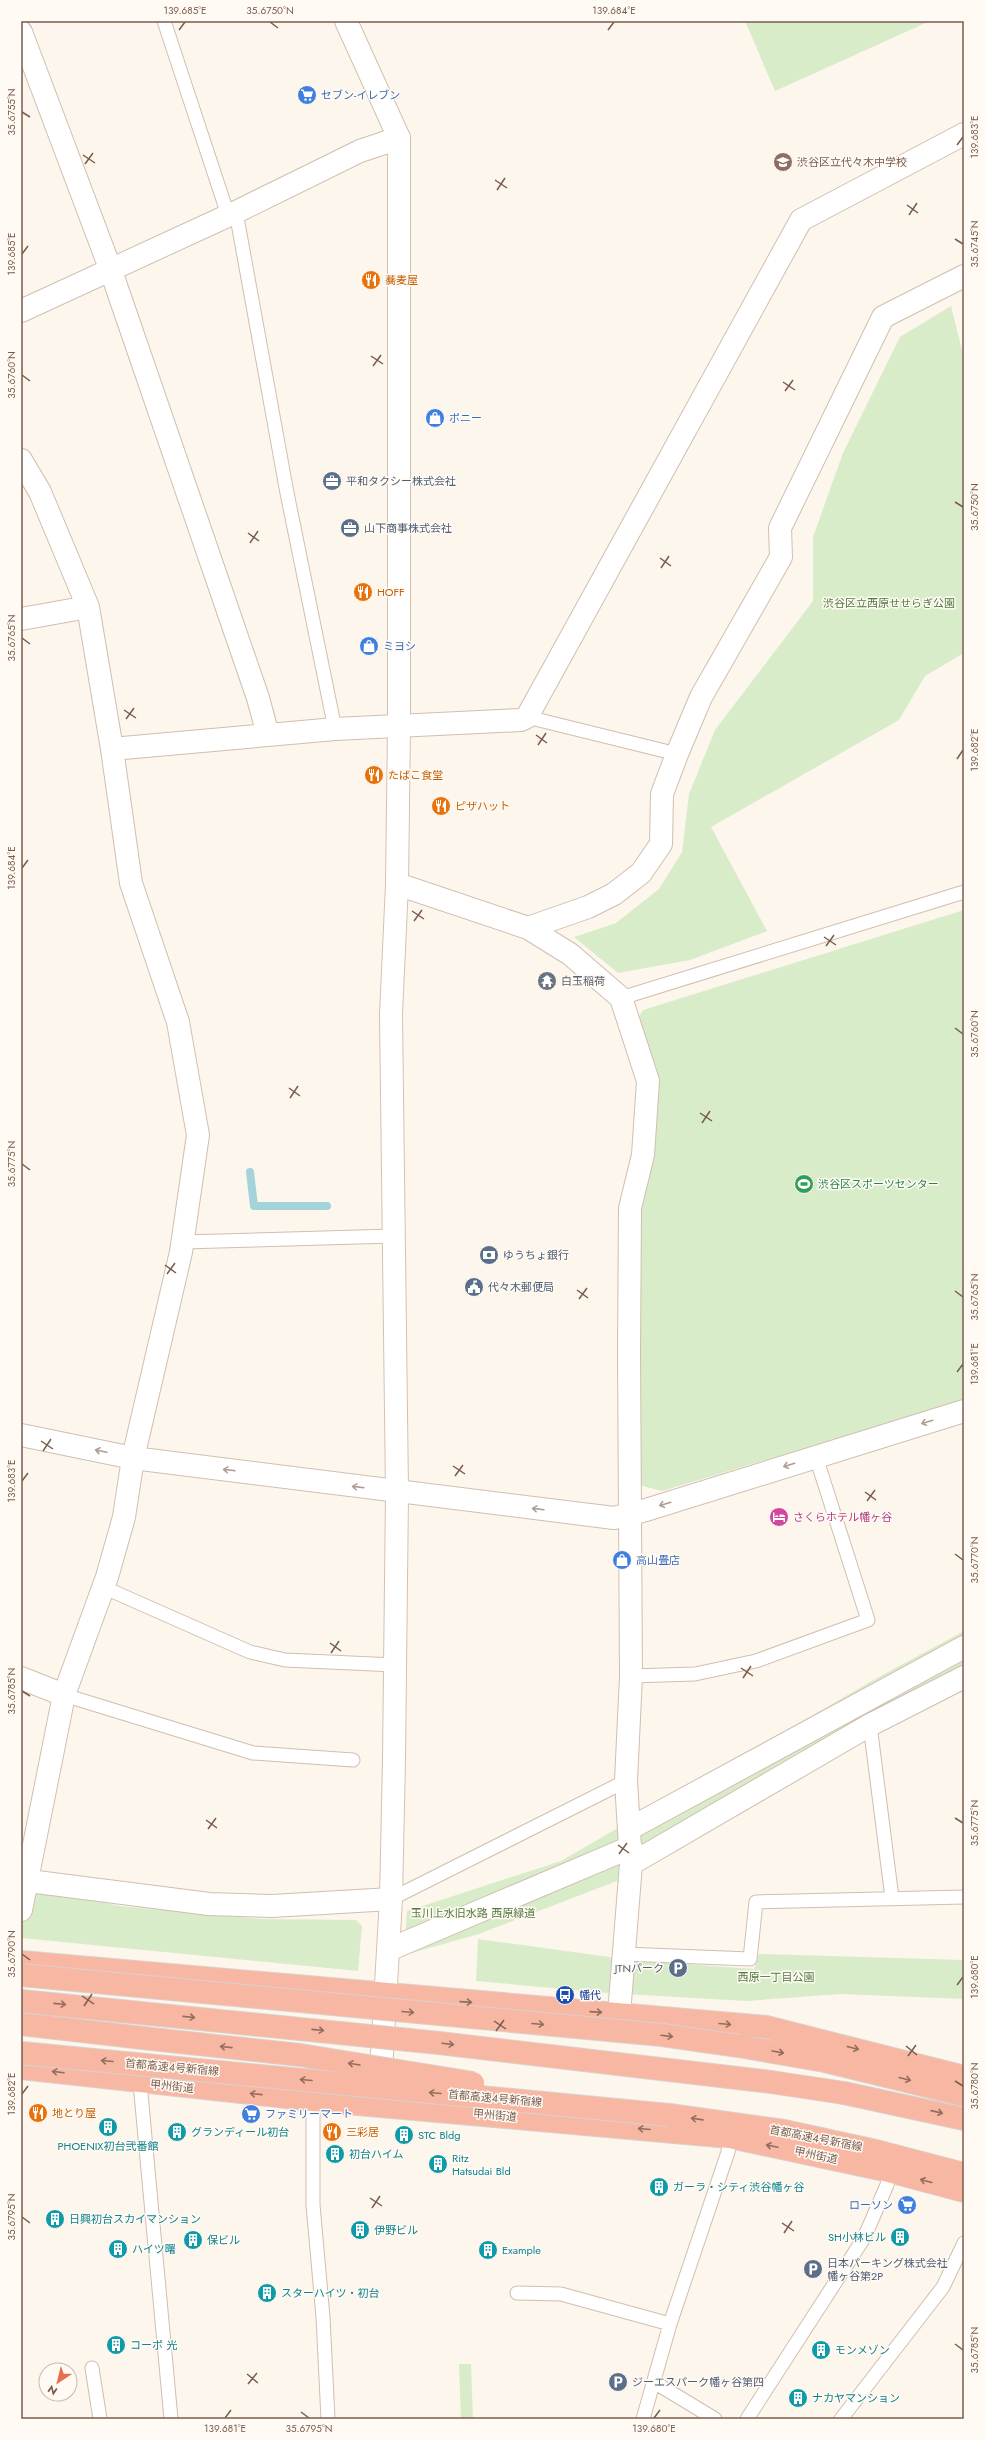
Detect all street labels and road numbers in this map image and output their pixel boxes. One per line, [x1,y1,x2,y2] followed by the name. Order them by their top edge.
[124,2055,220,2079] street label: 首都高速4号新宿線
[149,2076,195,2096] street label: 甲州街道
[447,2086,543,2110] street label: 首都高速4号新宿線
[472,2105,518,2125] street label: 甲州街道
[768,2121,864,2155] street label: 首都高速4号新宿線
[793,2143,839,2167] street label: 甲州街道

